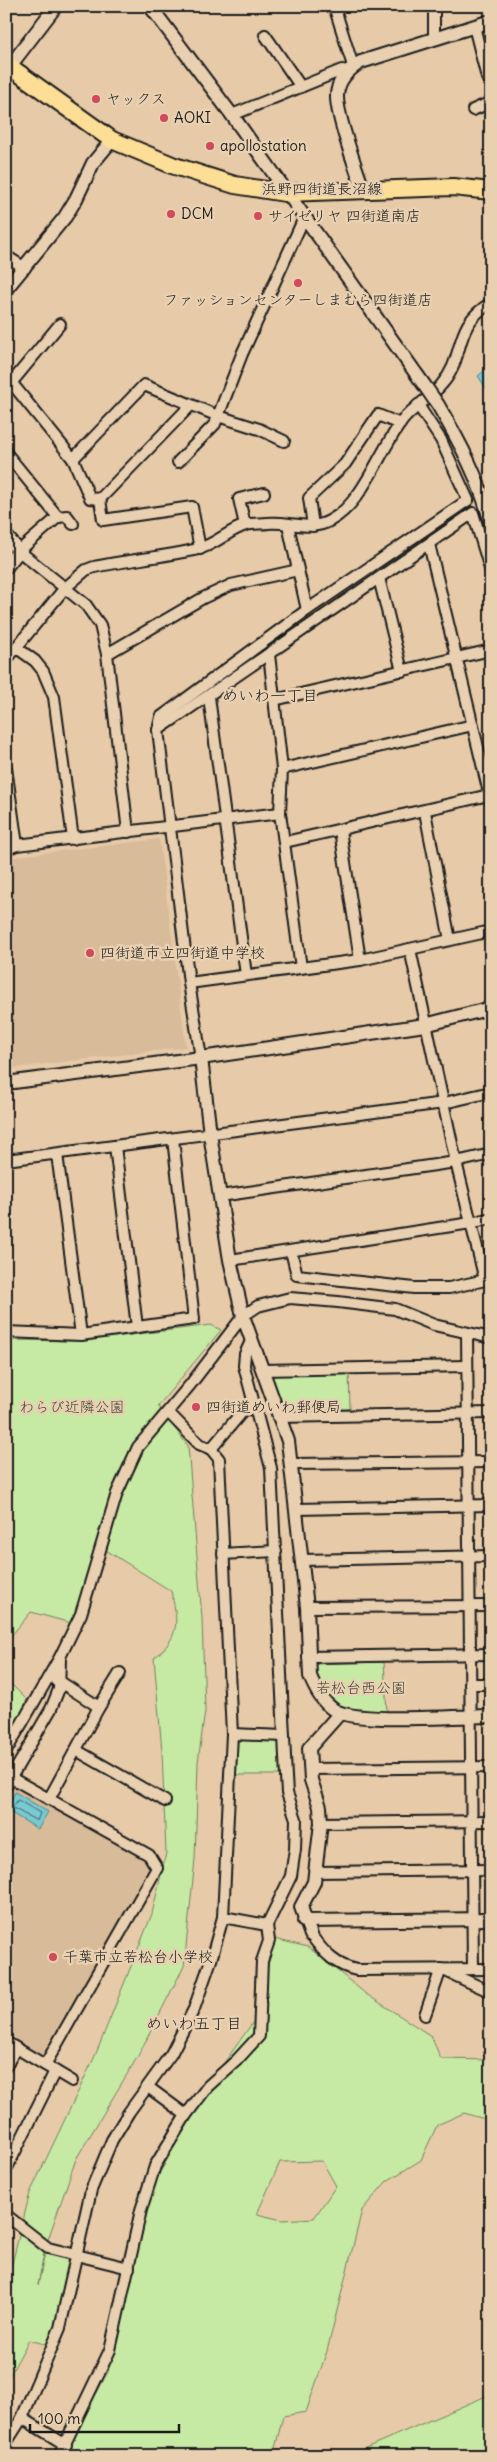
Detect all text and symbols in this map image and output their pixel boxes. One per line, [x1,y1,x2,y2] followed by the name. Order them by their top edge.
[106,89,166,108] place label: ヤックス
[90,93,102,105] marker: ヤックス
[174,108,211,127] place label: AOKI
[158,112,170,124] marker: AOKI
[220,136,307,155] place label: apollostation
[204,140,216,152] marker: apollostation
[262,179,382,198] street label: 浜野四街道長沼線
[181,204,214,223] place label: DCM
[268,206,421,225] place label: サイゼリヤ 四街道南店
[165,208,177,220] marker: DCM
[252,210,264,222] marker: サイゼリヤ 四街道南店
[292,277,304,289] marker: ファッションセンターしまむら四街道店
[163,290,433,309] place label: ファッションセンターしまむら四街道店
[222,685,318,705] district label: めいわ一丁目
[100,943,265,962] place label: 四街道市立四街道中学校
[84,947,96,959] marker: 四街道市立四街道中学校
[19,1397,125,1416] park label: わらび近隣公園
[206,1397,341,1416] place label: 四街道めいわ郵便局
[190,1401,202,1413] marker: 四街道めいわ郵便局
[316,1678,406,1697] park label: 若松台西公園
[63,1947,213,1966] place label: 千葉市立若松台小学校
[47,1951,59,1963] marker: 千葉市立若松台小学校
[146,2013,242,2033] district label: めいわ五丁目
[30,2402,179,2434] scale bar
[38,2409,80,2428] text: 100 m

